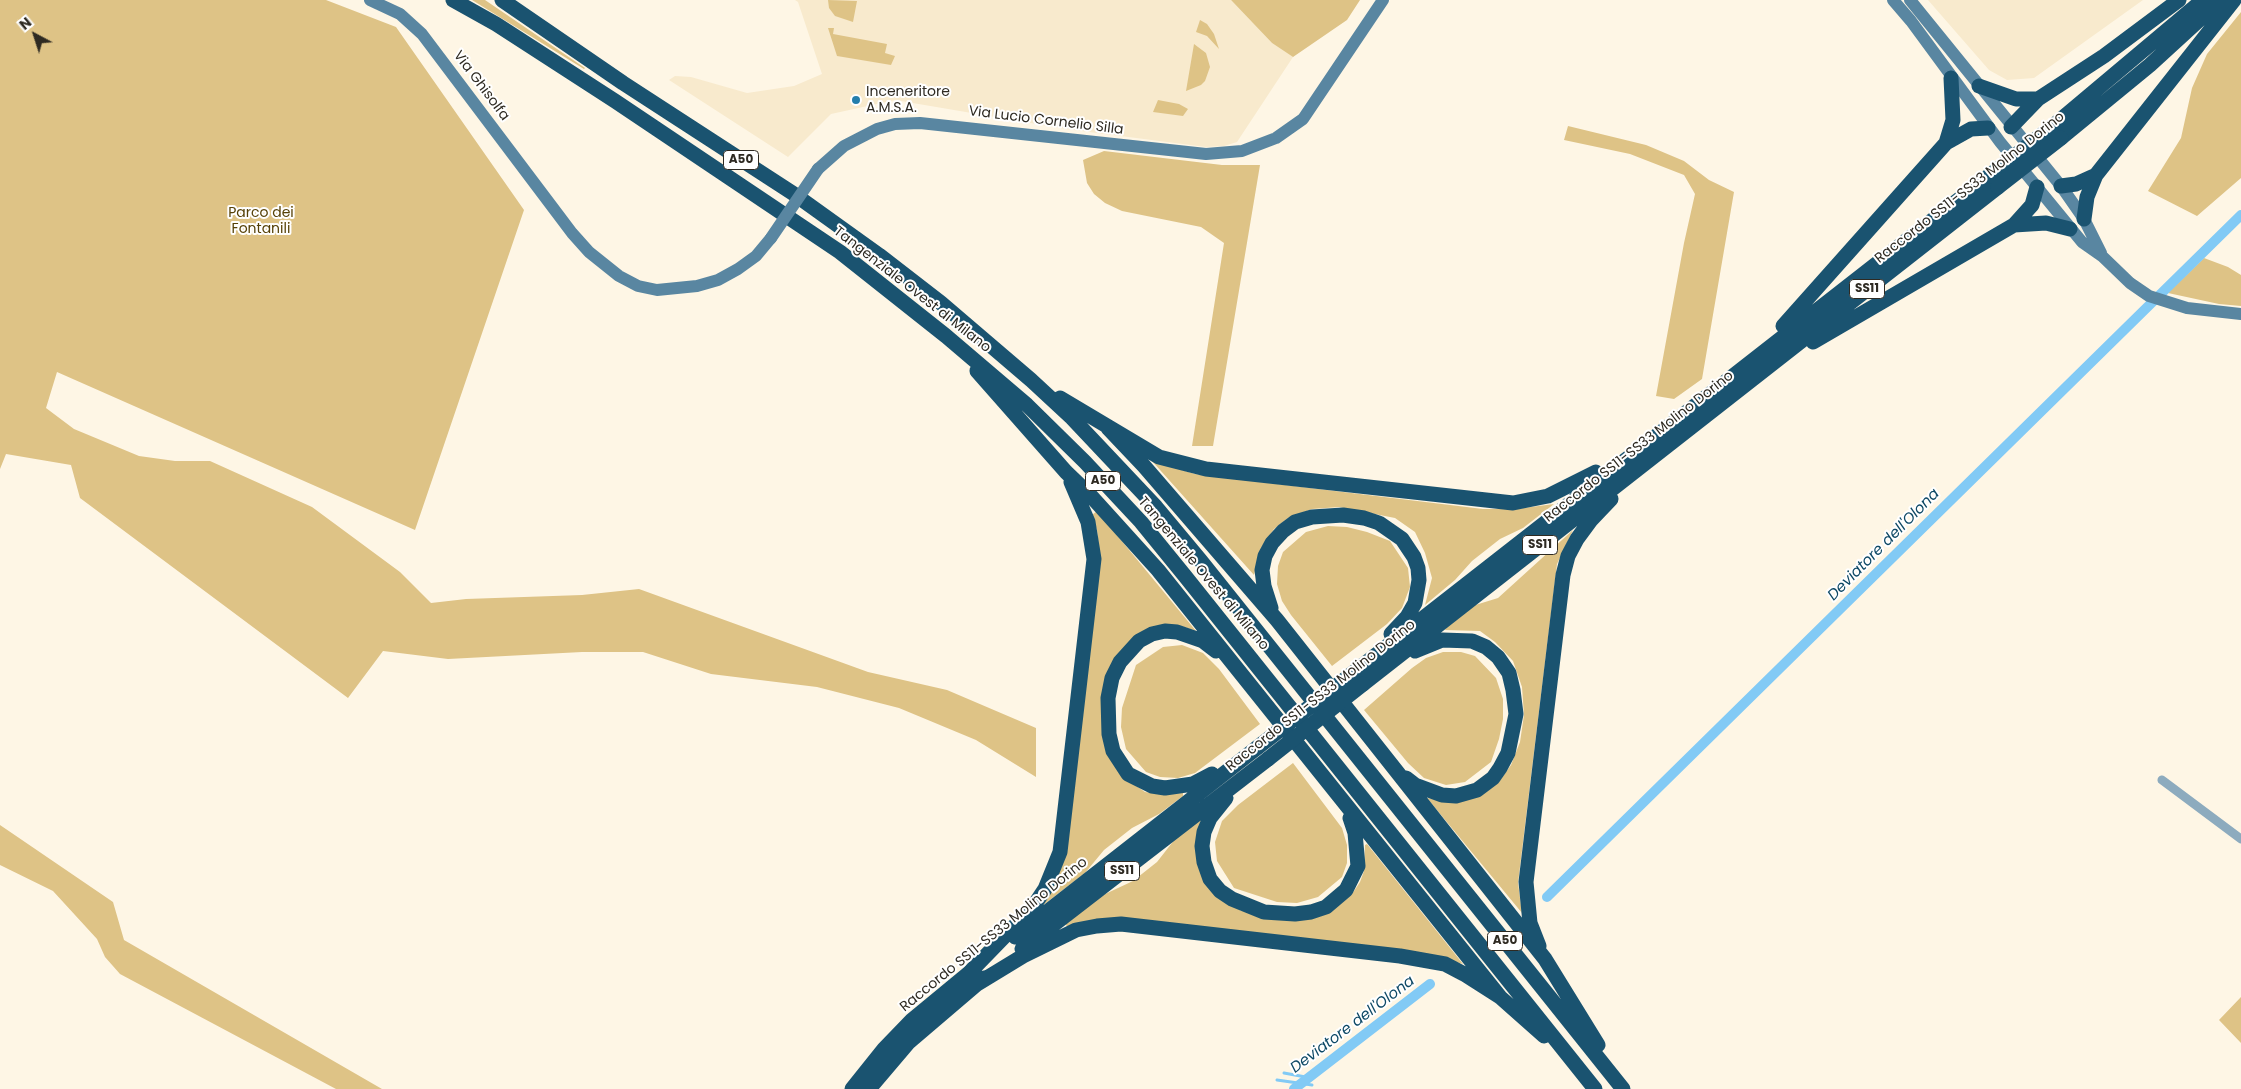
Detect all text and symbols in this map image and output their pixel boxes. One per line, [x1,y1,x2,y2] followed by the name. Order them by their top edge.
[10,10,60,60] north arrow
[15,12,36,35] text: N
[449,48,513,124] street label: Via Ghisolfa
[866,84,950,116] place label: Inceneritore A.M.S.A.
[850,94,862,106] marker: Inceneritore A.M.S.A.
[968,103,1124,139] street label: Via Lucio Cornelio Silla
[1872,109,2068,267] street label: Raccordo SS11-SS33 Molino Dorino
[724,150,758,170] road number: A50
[228,205,294,238] park label: Parco dei Fontanili
[830,223,994,357] street label: Tangenziale Ovest di Milano
[1850,280,1884,298] road number: SS11
[1541,368,1737,526] street label: Raccordo SS11-SS33 Molino Dorino
[1086,472,1120,491] road number: A50
[1824,485,1944,605] water label: Deviatore dell'Olona
[1134,494,1272,654] street label: Tangenziale Ovest di Milano
[1522,536,1558,554] road number: SS11
[1223,617,1419,775] street label: Raccordo SS11-SS33 Molino Dorino
[897,854,1091,1016] street label: Raccordo SS11-SS33 Molino Dorino
[1104,861,1140,880] road number: SS11
[1488,931,1522,950] road number: A50
[1287,972,1419,1078] water label: Deviatore dell'Olona

